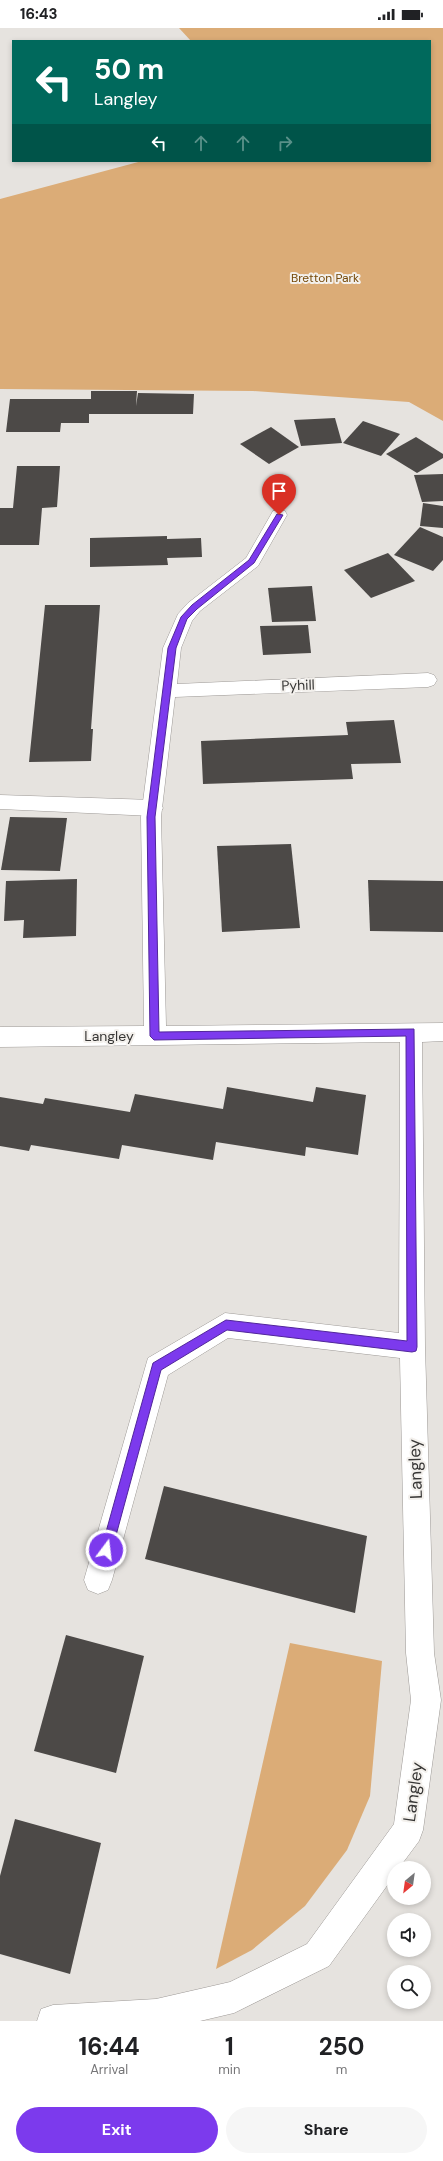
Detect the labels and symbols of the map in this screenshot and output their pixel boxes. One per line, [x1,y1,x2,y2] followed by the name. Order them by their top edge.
[291,270,359,286] park label: Bretton Park
[262,474,296,515] pin
[281,675,315,695] street label: Pyhill
[84,1027,134,1045] street label: Langley
[403,1438,427,1499] street label: Langley
[85,1529,127,1571] position arrow
[398,1760,428,1823] street label: Langley
[387,1861,431,1905] north arrow

